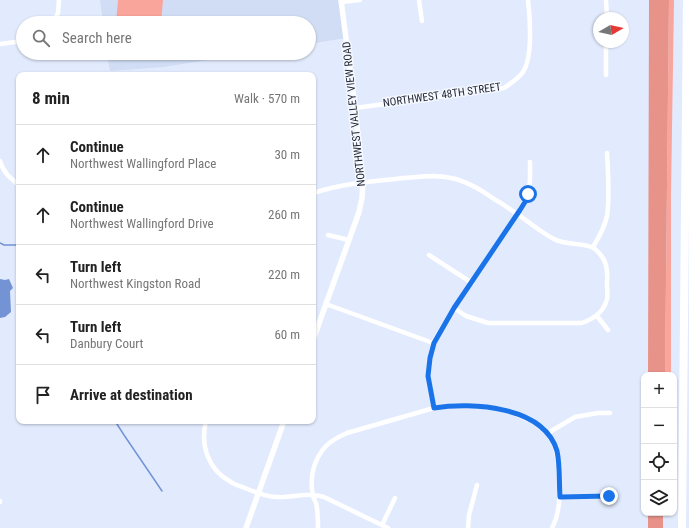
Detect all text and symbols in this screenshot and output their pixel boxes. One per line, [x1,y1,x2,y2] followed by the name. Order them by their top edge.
[593,12,629,48] north arrow
[16,16,316,60] search box
[30,27,52,49] icon: search
[62,29,132,47] text: Search here
[340,41,368,187] street label: NORTHWEST VALLEY VIEW ROAD
[382,80,502,110] street label: NORTHWEST 48TH STREET
[32,88,70,108] text: 8 min
[234,91,300,106] text: Walk · 570 m
[70,138,124,156] text: Continue
[32,144,54,166] icon: ahead
[274,147,300,162] text: 30 m
[70,156,216,171] text: Northwest Wallingford Place
[519,185,537,203] route start
[70,198,124,216] text: Continue
[32,204,54,226] icon: ahead
[268,207,300,222] text: 260 m
[70,216,214,231] text: Northwest Wallingford Drive
[70,258,121,276] text: Turn left
[32,264,54,286] icon: left
[268,267,300,282] text: 220 m
[70,276,201,291] text: Northwest Kingston Road
[70,318,121,336] text: Turn left
[32,324,54,346] icon: left
[274,327,300,342] text: 60 m
[70,336,143,351] text: Danbury Court
[641,372,677,516] map controls
[641,372,677,408] button: +
[32,384,54,406] icon: arrive
[70,386,193,404] text: Arrive at destination
[641,408,677,444] button: −
[641,444,677,480] button: locate
[641,480,677,516] button: layers
[600,487,618,505] route end

